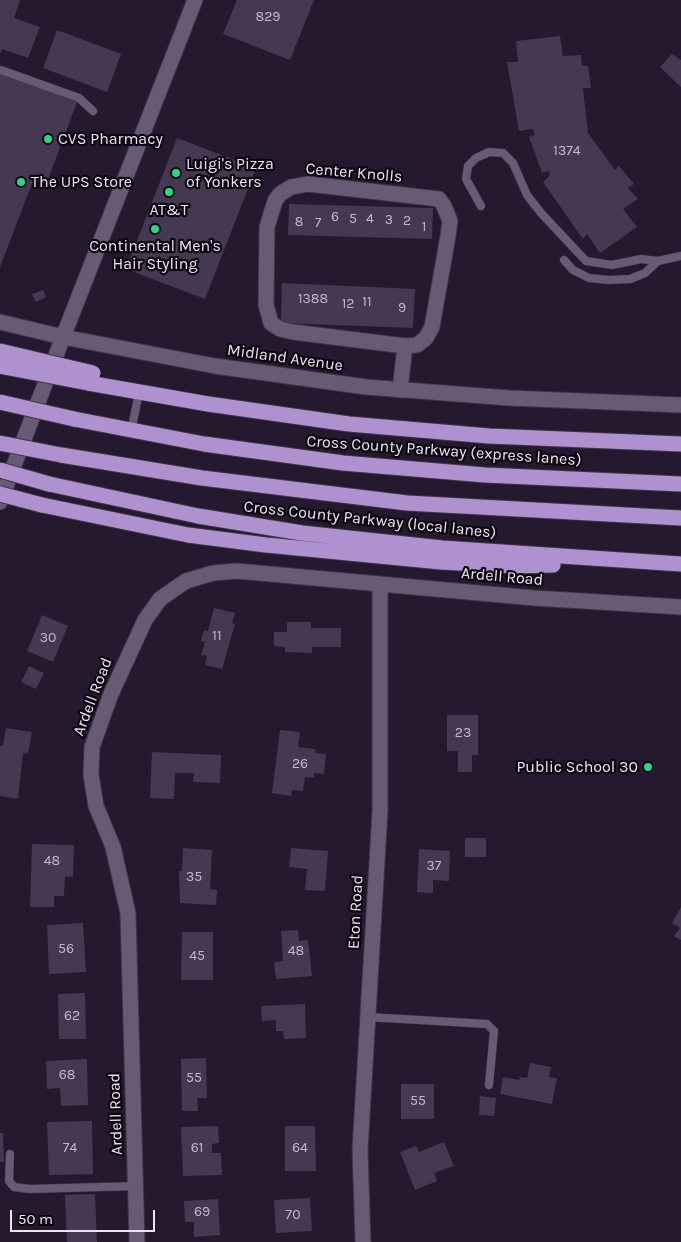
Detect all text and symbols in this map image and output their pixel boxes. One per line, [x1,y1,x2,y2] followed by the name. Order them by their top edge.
[256,9,280,25] house number: 829
[58,129,163,149] place label: CVS Pharmacy
[42,133,54,145] marker: CVS Pharmacy
[553,143,581,159] house number: 1374
[186,154,274,192] place label: Luigi's Pizza of Yonkers
[305,159,403,187] street label: Center Knolls
[170,167,182,179] marker: Luigi's Pizza of Yonkers
[31,172,132,192] place label: The UPS Store
[15,176,27,188] marker: The UPS Store
[163,186,175,198] marker: AT&T
[149,200,189,220] place label: AT&T
[331,209,339,225] house number: 6
[349,211,357,227] house number: 5
[366,211,374,227] house number: 4
[385,212,393,228] house number: 3
[403,213,411,229] house number: 2
[295,214,303,230] house number: 8
[315,215,321,231] house number: 7
[422,219,426,235] house number: 1
[149,223,161,235] marker: Continental Men's Hair Styling
[89,236,221,274] place label: Continental Men's Hair Styling
[298,291,328,307] house number: 1388
[362,294,372,310] house number: 11
[342,296,354,312] house number: 12
[398,300,406,316] house number: 9
[226,340,344,376] street label: Midland Avenue
[306,432,582,470] street label: Cross County Parkway (express lanes)
[243,497,497,543] street label: Cross County Parkway (local lanes)
[460,564,544,590] street label: Ardell Road
[212,628,222,644] house number: 11
[40,630,56,646] house number: 30
[69,655,117,739] street label: Ardell Road
[455,725,471,741] house number: 23
[292,756,308,772] house number: 26
[516,757,638,777] place label: Public School 30
[642,761,654,773] marker: Public School 30
[44,853,60,869] house number: 48
[427,858,441,874] house number: 37
[186,869,202,885] house number: 35
[344,875,368,949] street label: Eton Road
[58,941,74,957] house number: 56
[288,943,304,959] house number: 48
[189,948,205,964] house number: 45
[64,1008,80,1024] house number: 62
[59,1067,75,1083] house number: 68
[186,1070,202,1086] house number: 55
[105,1073,127,1155] street label: Ardell Road
[410,1093,426,1109] house number: 55
[63,1140,77,1156] house number: 74
[191,1140,203,1156] house number: 61
[292,1140,308,1156] house number: 64
[12,1200,158,1232] scale bar
[194,1204,210,1220] house number: 69
[286,1207,300,1223] house number: 70
[18,1210,53,1228] text: 50 m

